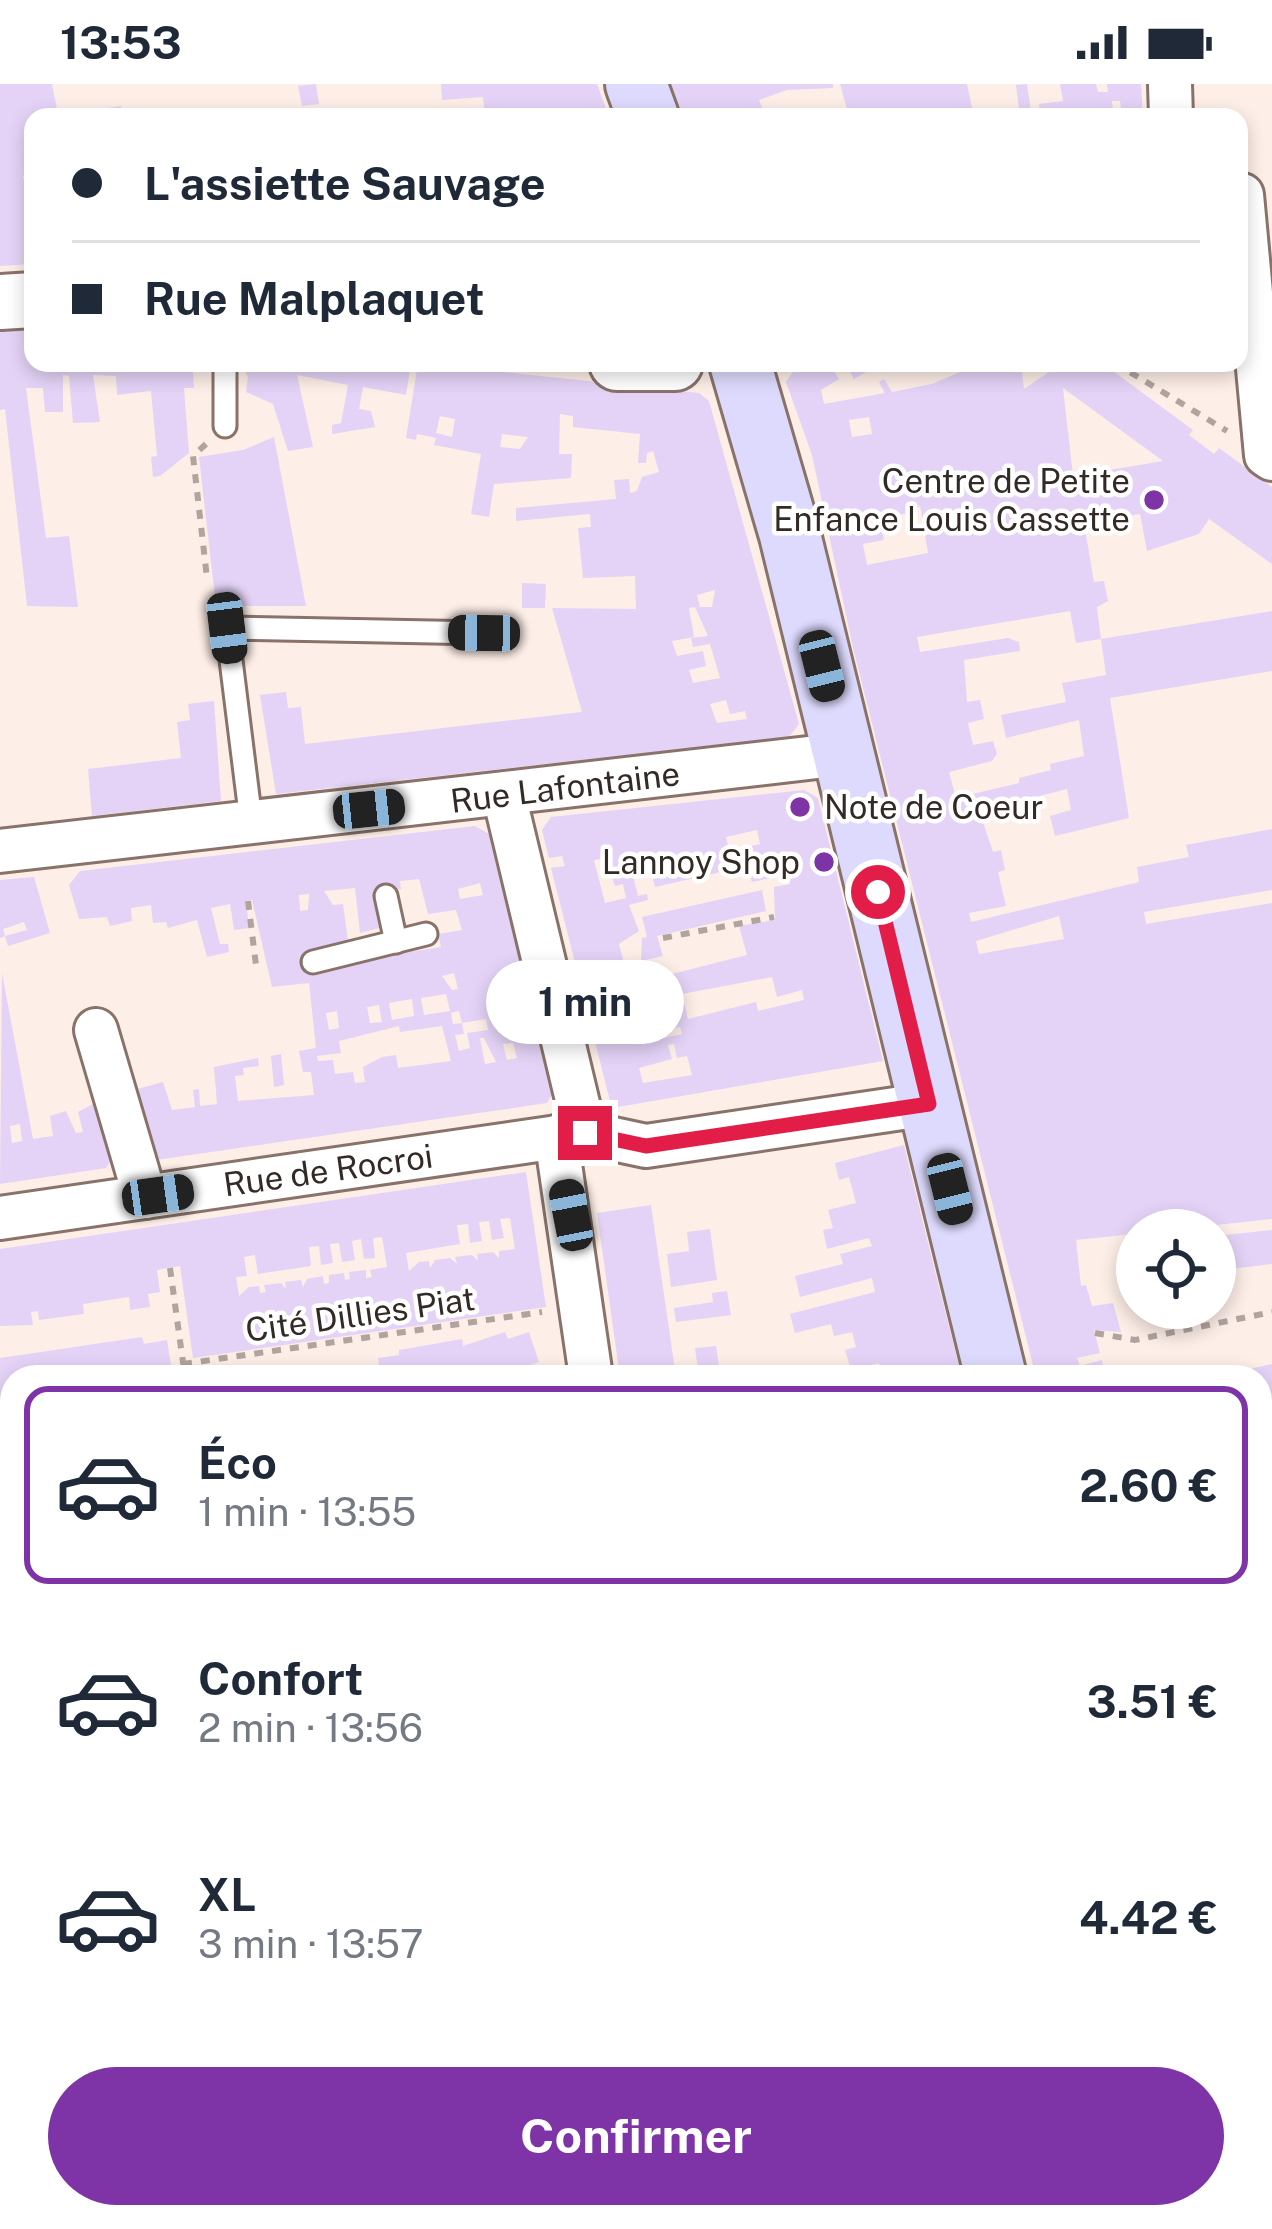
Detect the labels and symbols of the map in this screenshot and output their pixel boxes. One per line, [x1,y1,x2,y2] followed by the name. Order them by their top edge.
[773,462,1130,538] place label: Centre de Petite Enfance Louis Cassette
[1141,487,1167,513] marker: Centre de Petite Enfance Louis Cassette
[205,590,249,666] car
[448,614,520,652] car
[796,627,848,705] car
[448,754,682,820] street label: Rue Lafontaine
[331,787,407,831] car
[824,788,1043,826] place label: Note de Coeur
[787,794,813,820] marker: Note de Coeur
[602,843,800,881] place label: Lannoy Shop
[811,849,837,875] marker: Lannoy Shop
[851,865,905,919] route start
[486,959,684,1043] callout: 1 min
[558,1106,612,1160] route end
[221,1136,435,1204] street label: Rue de Rocroi
[924,1150,976,1228] car
[120,1172,196,1218] car
[546,1176,596,1254] car
[243,1279,477,1349] street label: Cité Dillies Piat

